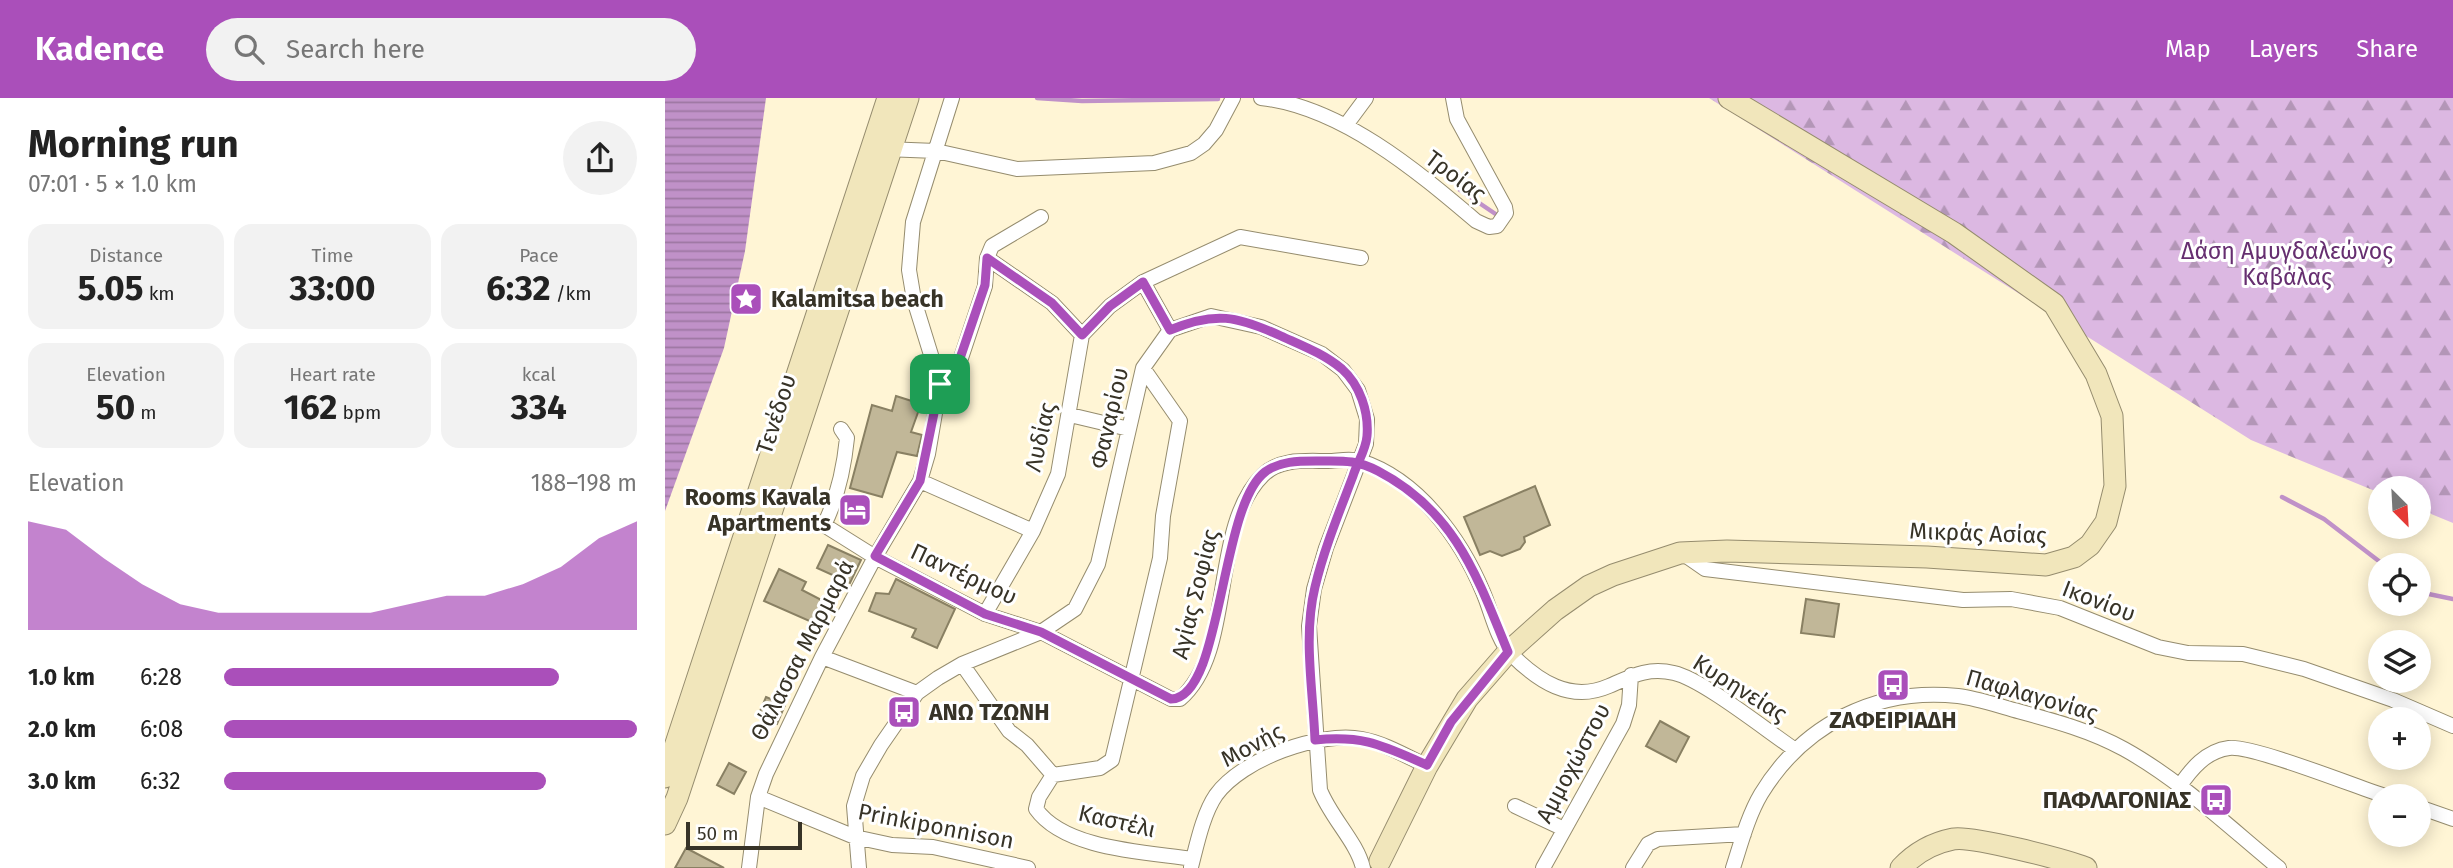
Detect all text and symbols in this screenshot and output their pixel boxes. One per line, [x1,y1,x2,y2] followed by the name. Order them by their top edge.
[206,18,696,81] search box
[35,29,164,69] text: Kadence
[230,30,268,68] icon: search
[286,34,425,65] text: Search here
[2165,35,2211,63] text: Map
[2249,35,2318,63] text: Layers
[2356,35,2418,63] text: Share
[28,121,239,167] text: Morning run
[563,121,637,195] button: share
[1420,144,1492,208] street label: Τροίας
[28,170,197,198] text: 07:01 · 5 × 1.0 km
[2181,237,2393,291] park label: Δάση Αμυγδαλεώνος Καβάλας
[89,244,163,267] text: Distance
[312,244,353,267] text: Time
[519,244,559,267] text: Pace
[78,267,144,309] text: 5.05
[290,267,375,309] text: 33:00
[486,267,551,309] text: 6:32
[727,280,765,318] place icon: Kalamitsa beach
[144,282,175,305] text: km
[551,282,592,305] text: /km
[771,285,944,313] place label: Kalamitsa beach
[910,354,970,414] pin
[86,363,166,386] text: Elevation
[289,363,376,386] text: Heart rate
[522,363,556,386] text: kcal
[921,365,959,403] icon: arrive
[1084,365,1134,471] street label: Φαναρίου
[750,370,802,458] street label: Τενέδου
[96,386,135,428] text: 50
[284,386,337,428] text: 162
[511,386,567,428] text: 334
[1018,399,1062,474] street label: Λυδίας
[135,401,156,424] text: m
[337,401,381,424] text: bpm
[28,469,124,497] text: Elevation
[531,469,637,497] text: 188–198 m
[2368,476,2431,539] north arrow
[2368,476,2431,847] map controls
[685,483,831,537] place label: Rooms Kavala Apartments
[836,491,874,529] hotel icon: Rooms Kavala Apartments
[1909,517,2047,549] street label: Μικράς Ασίας
[1165,526,1225,662] street label: Αγίας Σοφίας
[906,537,1022,611] street label: Παντέρμου
[2368,553,2431,616] button: locate
[744,555,860,745] street label: Θάλασσα Μαρμαρά
[2058,574,2140,628] street label: Ικονίου
[2368,630,2431,693] button: layers
[1688,648,1792,728] street label: Κυρηνείας
[28,663,95,691] text: 1.0 km
[140,663,182,691] text: 6:28
[1963,663,2101,727] street label: Παφλαγονίας
[1874,666,1912,704] bus stop icon: ΖΑΦΕΙΡΙΑΔΗ
[885,693,923,731] bus stop icon: ΑΝΩ ΤΖΩΝΗ
[928,698,1050,726] place label: ΑΝΩ ΤΖΩΝΗ
[1530,698,1616,828] street label: Αμμοχώστου
[1829,706,1957,734] place label: ΖΑΦΕΙΡΙΑΔΗ
[2368,707,2431,770] button: +
[28,715,96,743] text: 2.0 km
[140,715,183,743] text: 6:08
[1216,717,1288,773] street label: Μονής
[28,767,96,795] text: 3.0 km
[140,767,181,795] text: 6:32
[2197,781,2235,819] bus stop icon: ΠΑΦΛΑΓΟΝΙΑΣ
[2368,784,2431,847] button: −
[2043,786,2191,814] place label: ΠΑΦΛΑΓΟΝΙΑΣ
[856,797,1016,855] street label: Prinkiponnison
[1076,799,1158,843] street label: Καστέλι
[686,819,801,851] scale bar
[697,822,738,845] text: 50 m

